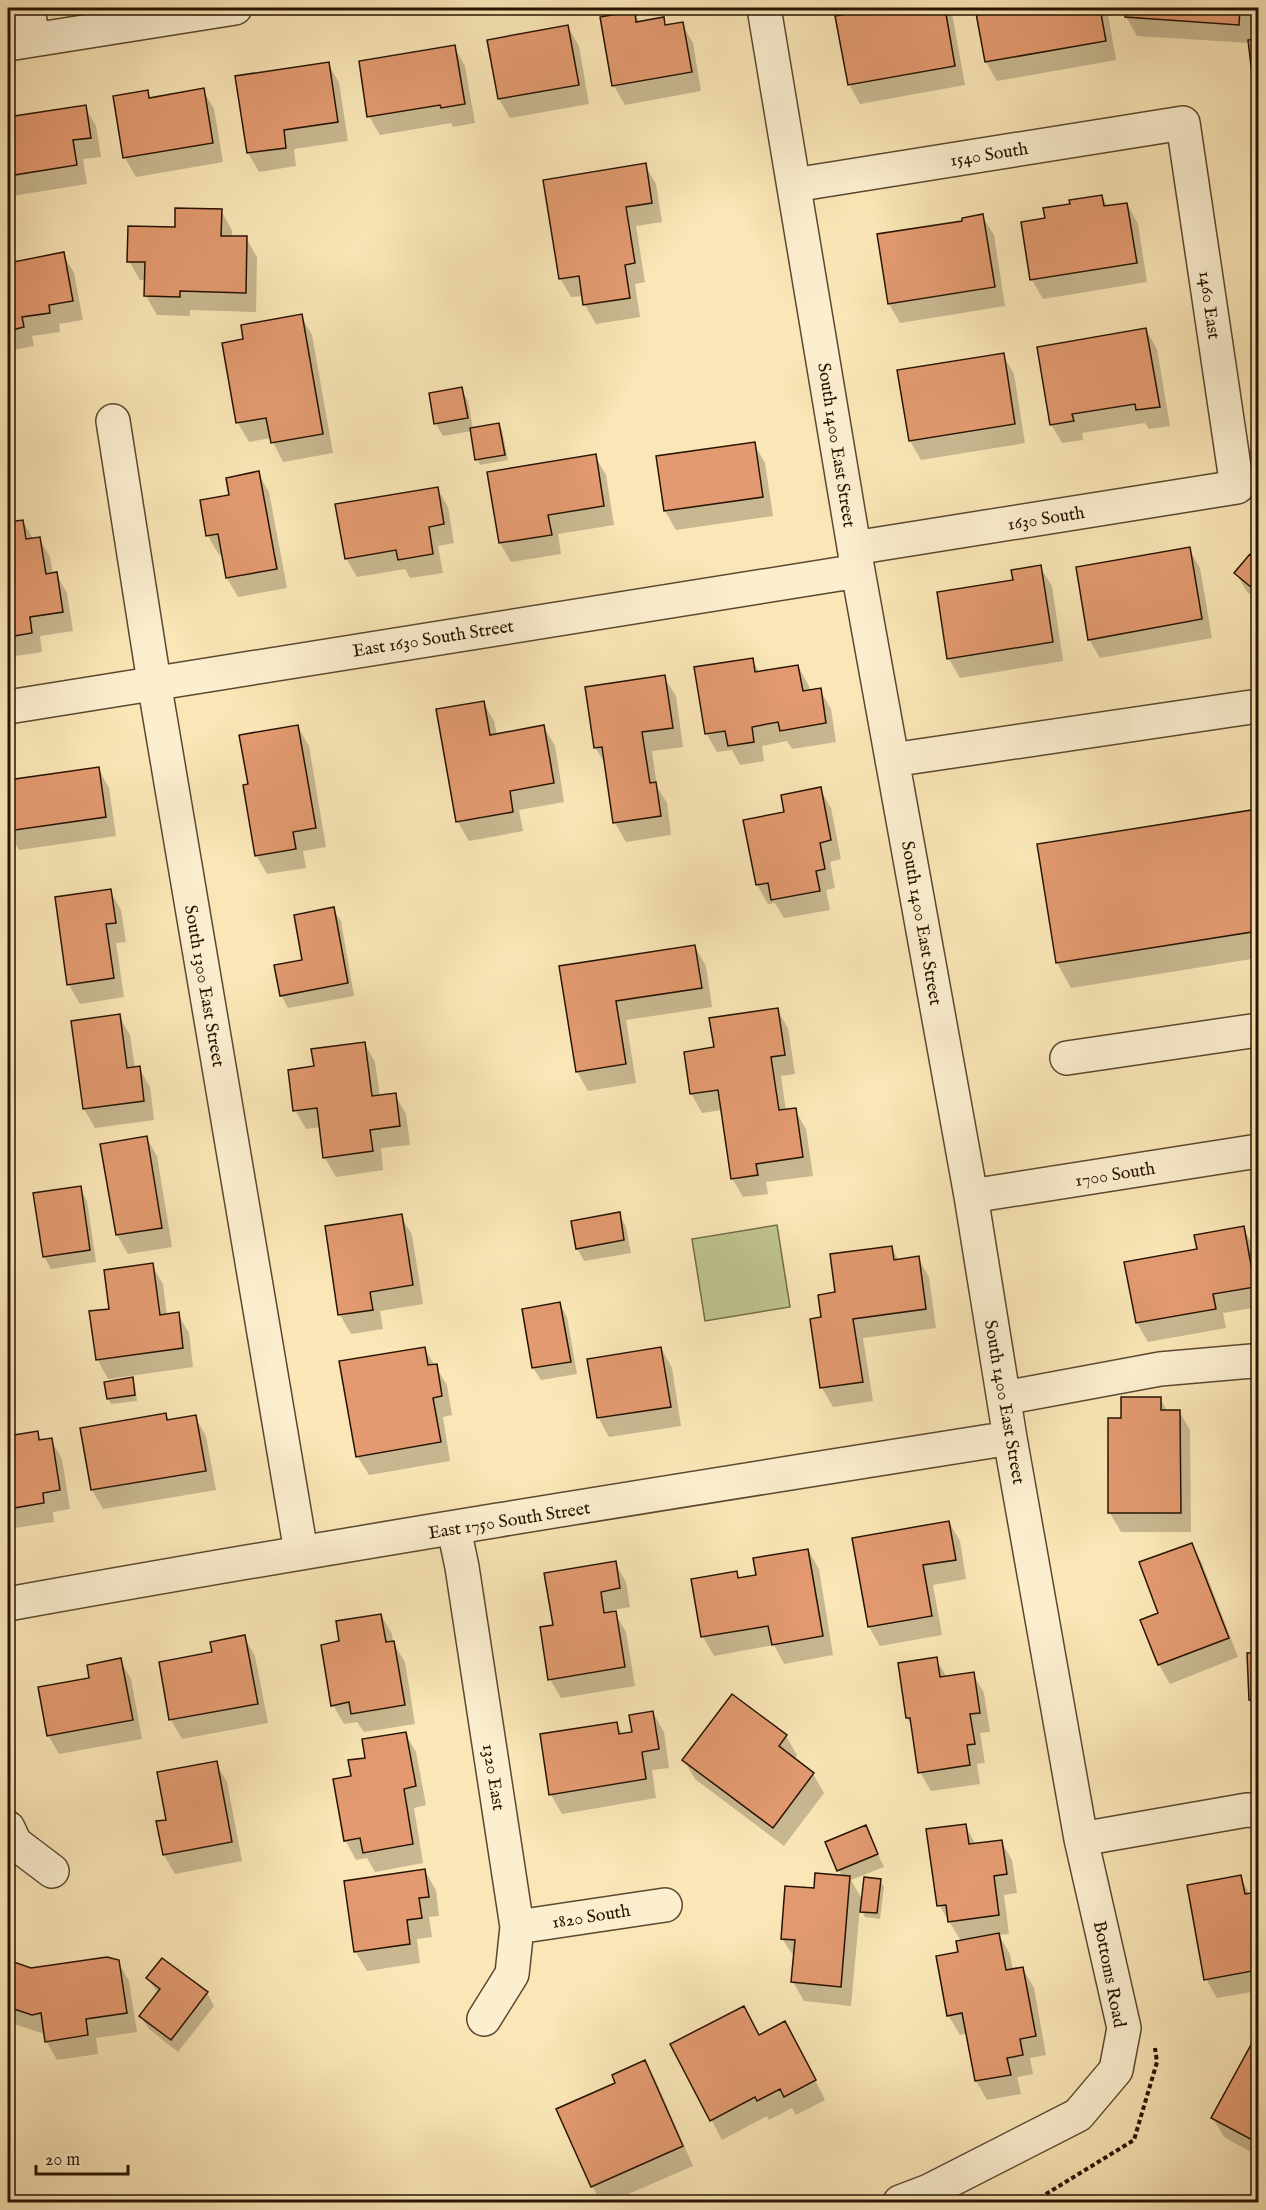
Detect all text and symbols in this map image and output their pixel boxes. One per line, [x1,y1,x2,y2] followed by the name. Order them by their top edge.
[949,138,1030,173] street label: 1540 South
[1192,270,1225,341] street label: 1460 East
[811,361,860,529] street label: South 1400 East Street
[1006,502,1087,537] street label: 1630 South
[351,615,516,664] street label: East 1630 South Street
[895,839,946,1007] street label: South 1400 East Street
[178,903,229,1069] street label: South 1300 East Street
[1074,1158,1157,1193] street label: 1700 South
[978,1318,1029,1486] street label: South 1400 East Street
[427,1497,592,1546] street label: East 1750 South Street
[476,1742,509,1812] street label: 1320 East
[550,1900,632,1935] street label: 1820 South
[1087,1919,1130,2030] street label: Bottoms Road
[36,2138,128,2176] scale bar
[45,2149,80,2172] text: 20 m

